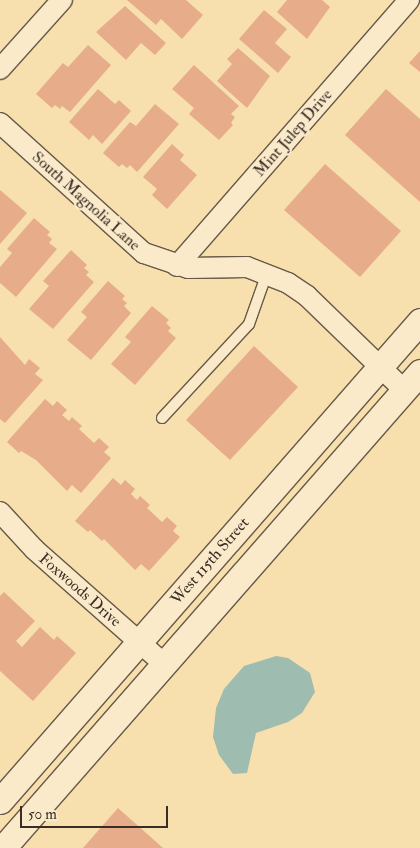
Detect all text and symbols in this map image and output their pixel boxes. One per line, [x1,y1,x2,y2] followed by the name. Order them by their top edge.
[250,85,336,181] street label: Mint Julep Drive
[28,147,144,255] street label: South Magnolia Lane
[167,513,253,609] street label: West 115th Street
[35,549,125,631] street label: Foxwoods Drive
[22,796,170,828] scale bar
[28,805,57,824] text: 50 m

